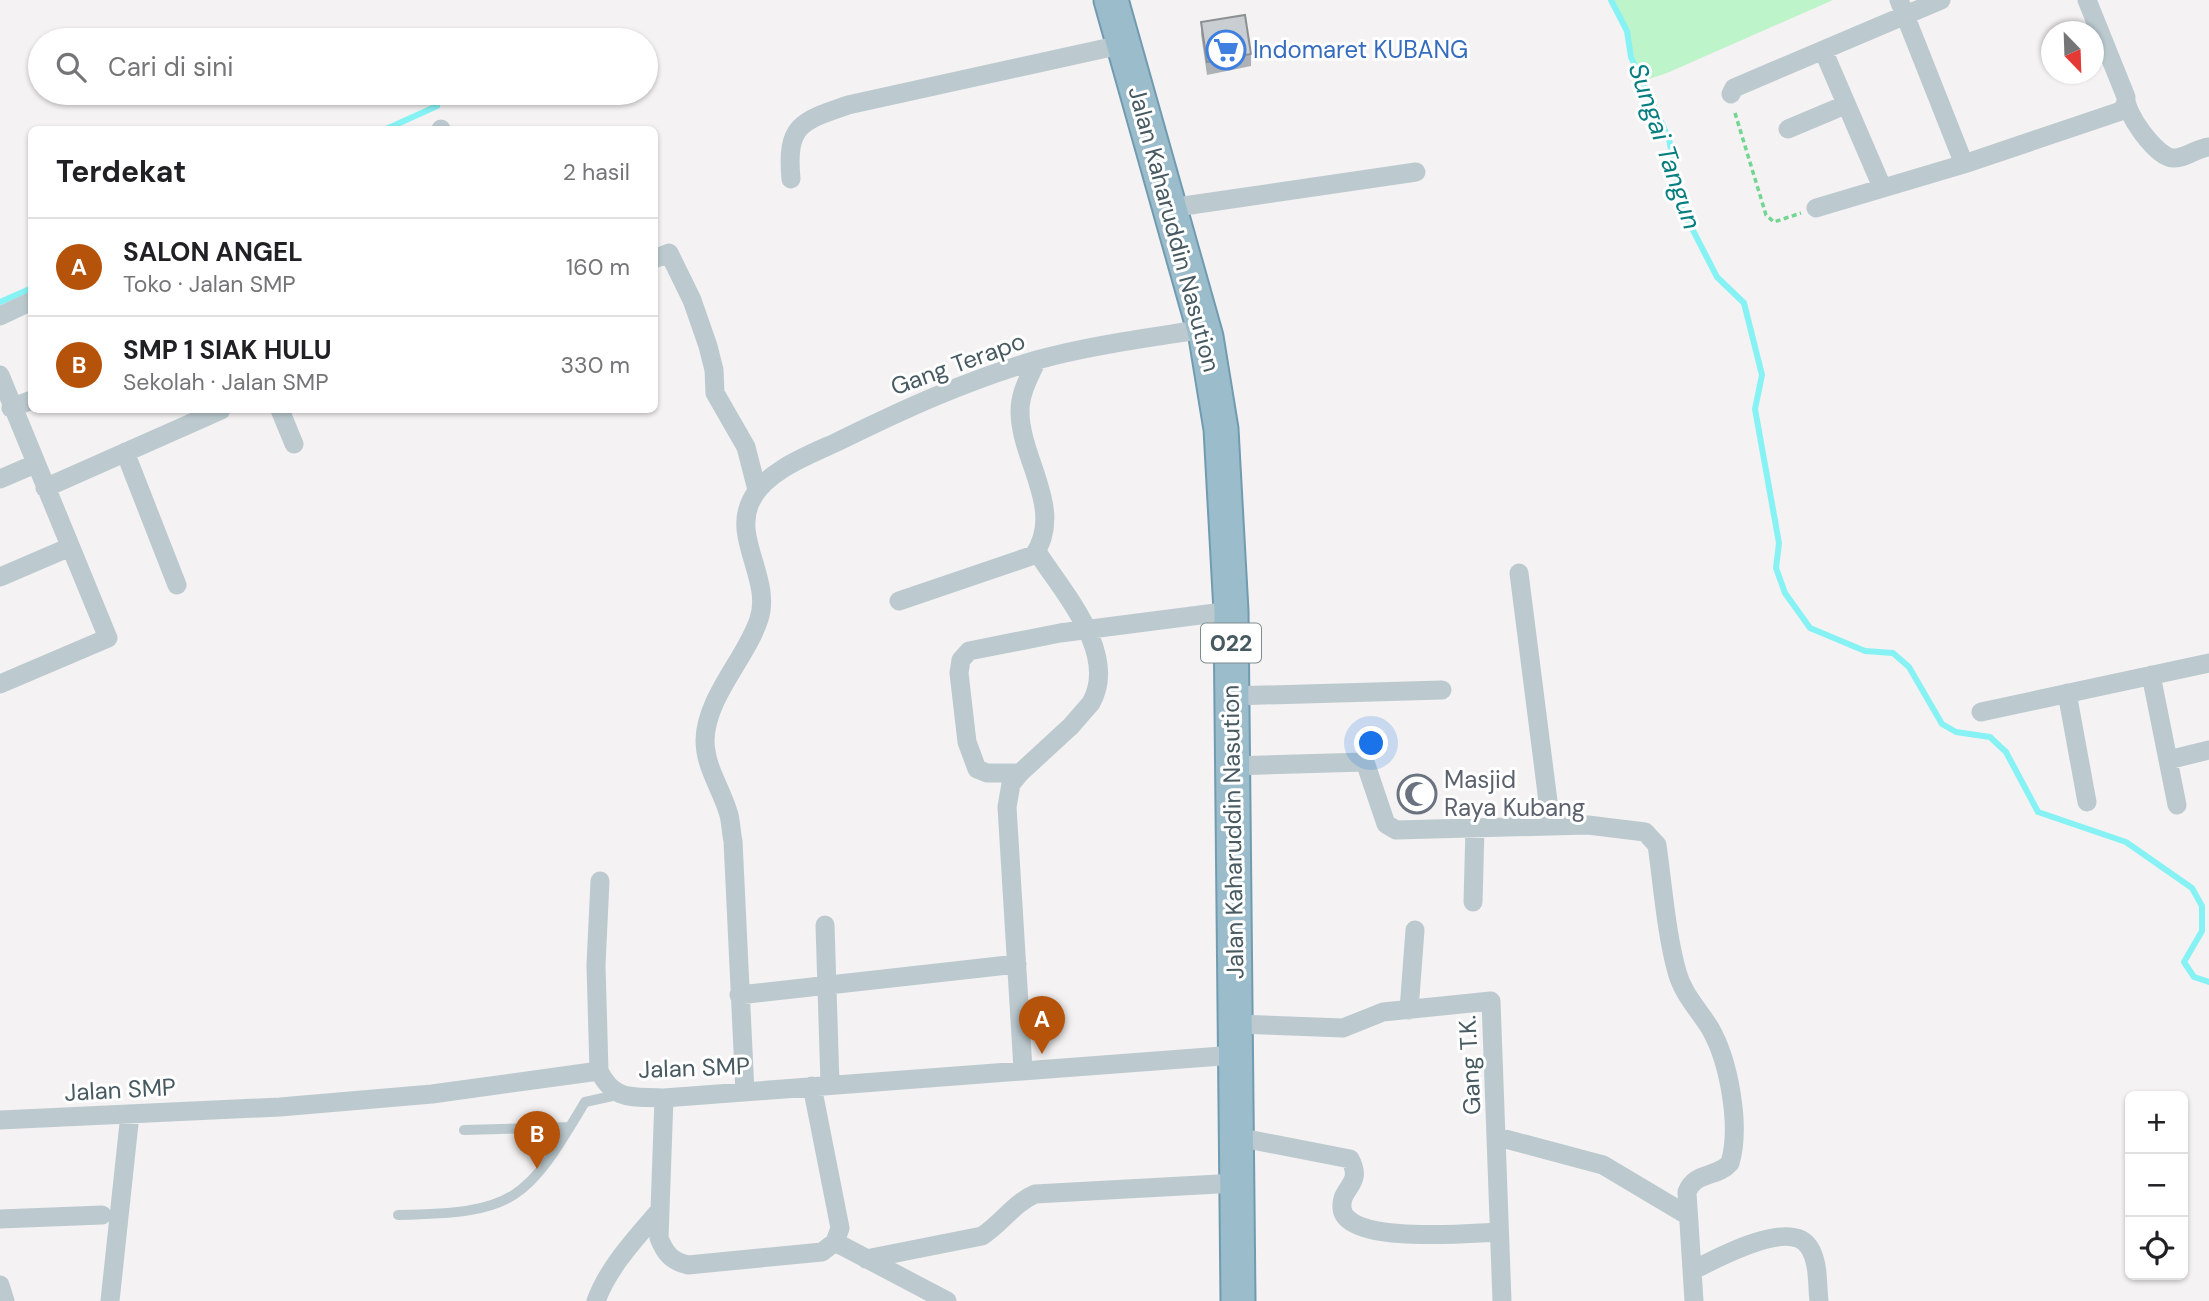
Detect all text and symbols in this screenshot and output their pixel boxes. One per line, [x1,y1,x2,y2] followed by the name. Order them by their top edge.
[2041,21,2104,84] north arrow
[28,28,658,105] search box
[1205,29,1247,71] supermarket icon: Indomaret KUBANG
[1253,34,1468,65] place label: Indomaret KUBANG
[52,48,90,86] icon: search
[108,50,233,84] text: Cari di sini
[1621,58,1709,234] water label: Sungai Tangun
[1121,83,1228,375] street label: Jalan Kaharuddin Nasution
[56,152,186,191] text: Terdekat
[563,157,630,187] text: 2 hasil
[123,235,303,269] text: SALON ANGEL
[71,252,87,282] text: A
[566,252,630,282] text: 160 m
[123,269,296,299] text: Toko · Jalan SMP
[886,325,1029,402] street label: Gang Terapo
[123,333,332,367] text: SMP 1 SIAK HULU
[72,350,86,380] text: B
[560,350,630,380] text: 330 m
[123,367,328,397] text: Sekolah · Jalan SMP
[1201,624,1261,663] road number: 022
[1214,685,1251,979] street label: Jalan Kaharuddin Nasution
[1354,726,1388,760] your location
[1444,764,1585,823] place label: Masjid Raya Kubang
[1396,773,1438,815] mosque icon: Masjid Raya Kubang
[1019,996,1065,1054] pin: A
[1451,1014,1488,1116] street label: Gang T.K.
[638,1050,750,1085] street label: Jalan SMP
[63,1071,177,1108] street label: Jalan SMP
[2125,1091,2188,1280] map controls
[2125,1091,2188,1154] button: +
[514,1111,560,1169] pin: B
[2125,1154,2188,1217] button: −
[2125,1217,2188,1280] button: locate

